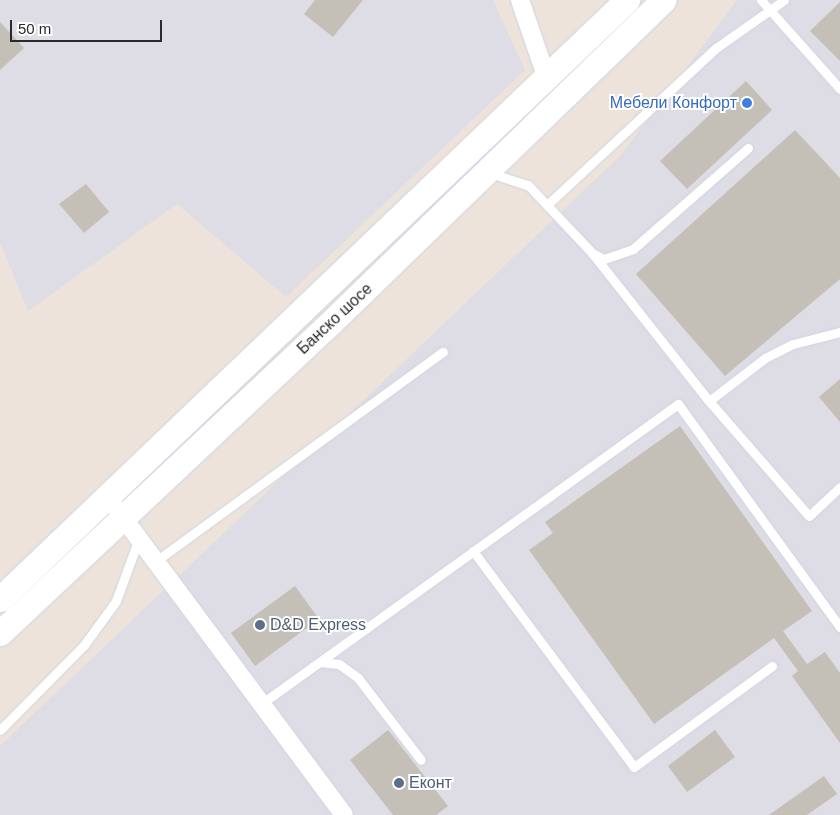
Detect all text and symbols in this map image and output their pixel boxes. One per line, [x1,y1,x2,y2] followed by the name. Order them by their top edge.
[12,10,165,42] scale bar
[18,20,51,37] text: 50 m
[610,93,737,113] place label: Мебели Конфорт
[741,97,753,109] marker: Мебели Конфорт
[294,279,376,359] street label: Банско шосе
[270,615,366,635] place label: D&D Express
[254,619,266,631] marker: D&D Express
[409,773,452,793] place label: Еконт
[393,777,405,789] marker: Еконт

